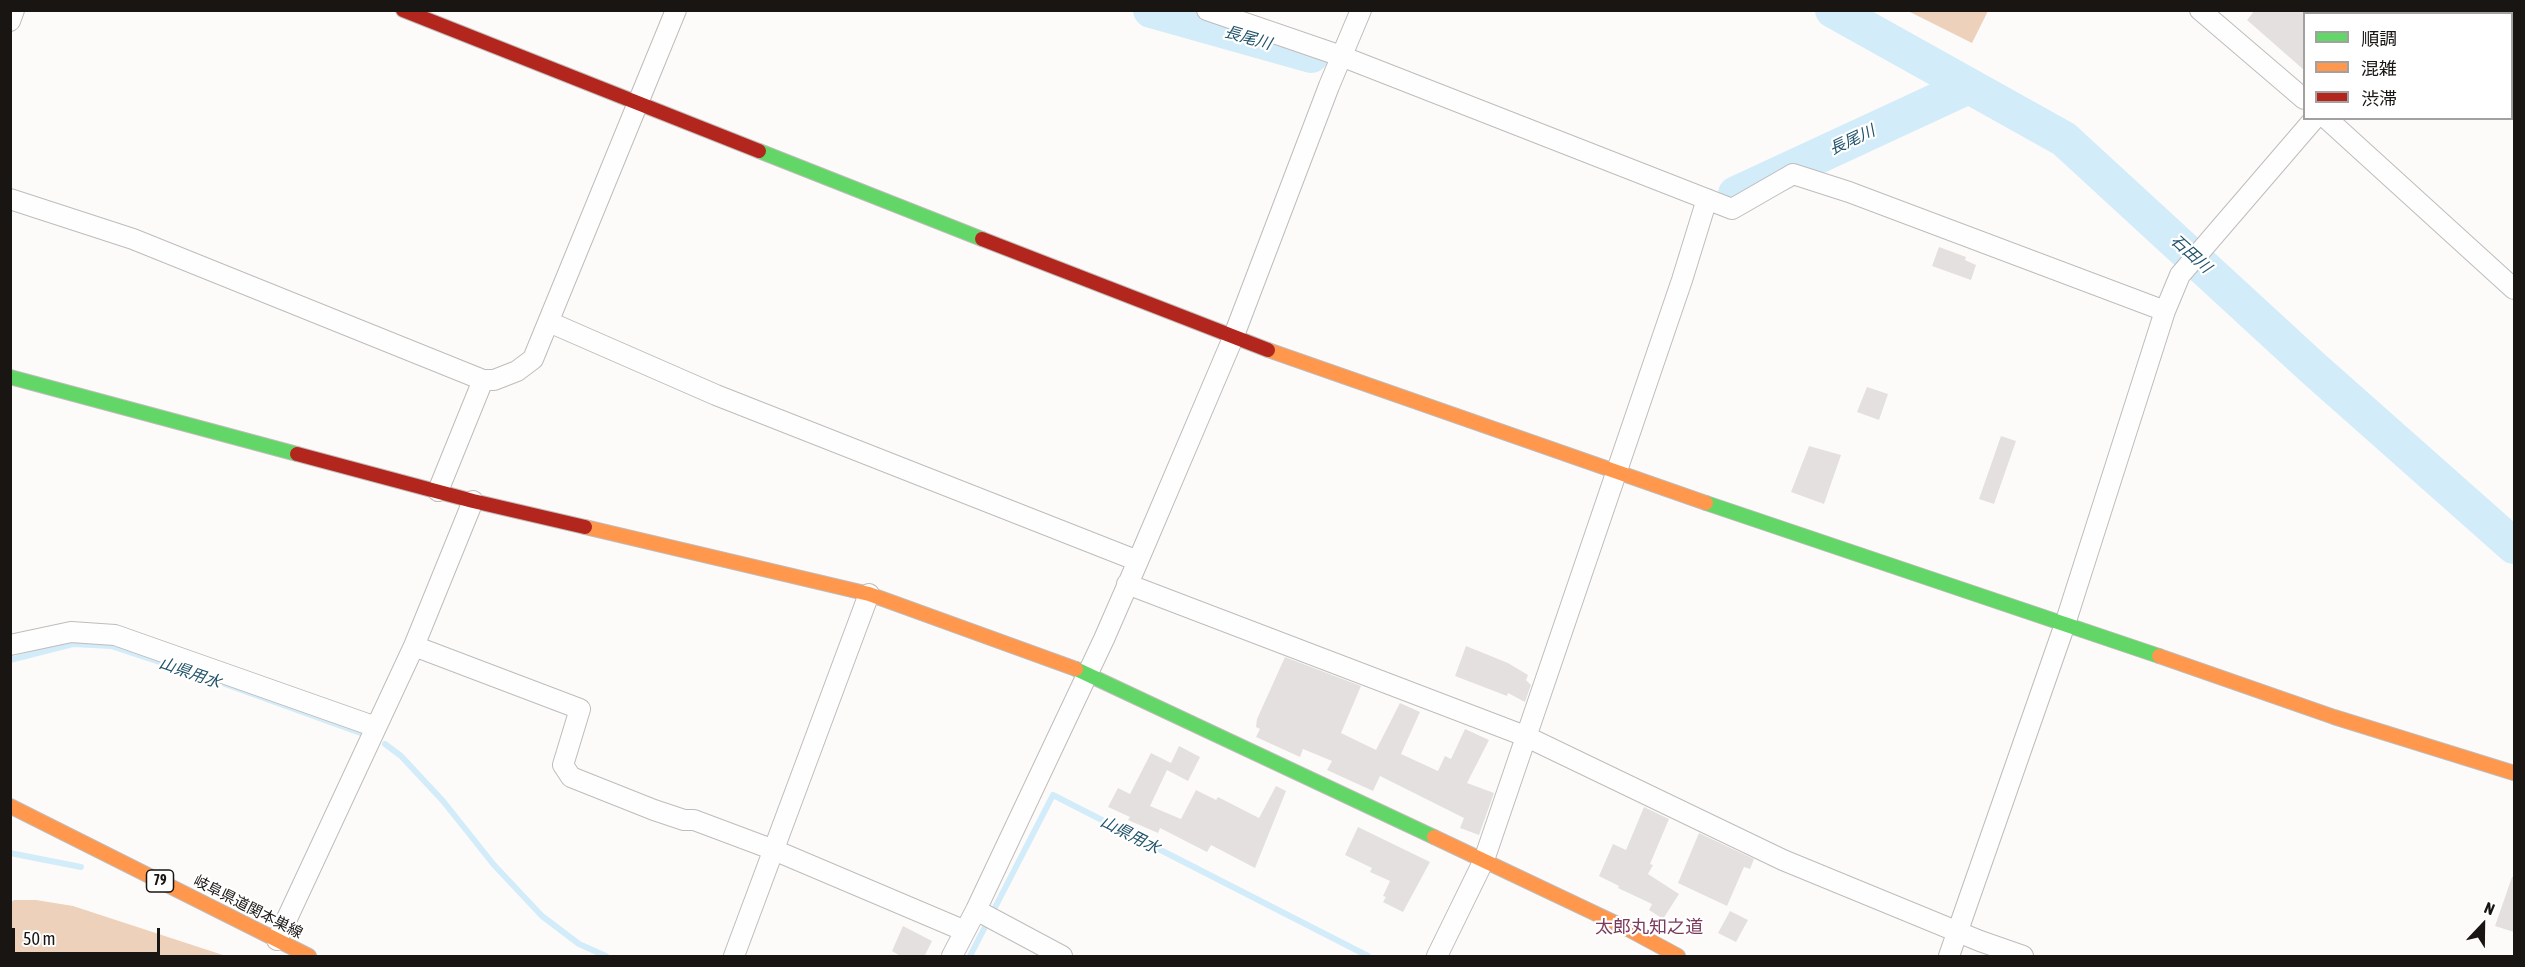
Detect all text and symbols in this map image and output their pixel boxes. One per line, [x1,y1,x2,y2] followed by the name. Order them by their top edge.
[2303,12,2513,120] legend
[1222,22,1274,54] water label: 長尾川
[2361,28,2397,49] text: 順調
[2361,58,2397,79] text: 混雑
[2361,88,2397,109] text: 渋滞
[1826,121,1878,159] water label: 長尾川
[2167,231,2215,277] water label: 石田川
[157,654,223,692] water label: 山県用水
[1097,812,1163,858] water label: 山県用水
[146,870,174,892] road number: 79
[190,872,306,942] street label: 岐阜県道関本巣線
[2453,895,2513,955] north arrow
[2482,898,2497,918] text: N
[15,916,164,954] scale bar
[1595,916,1703,938] district label: 太郎丸知之道
[23,928,55,949] text: 50 m

